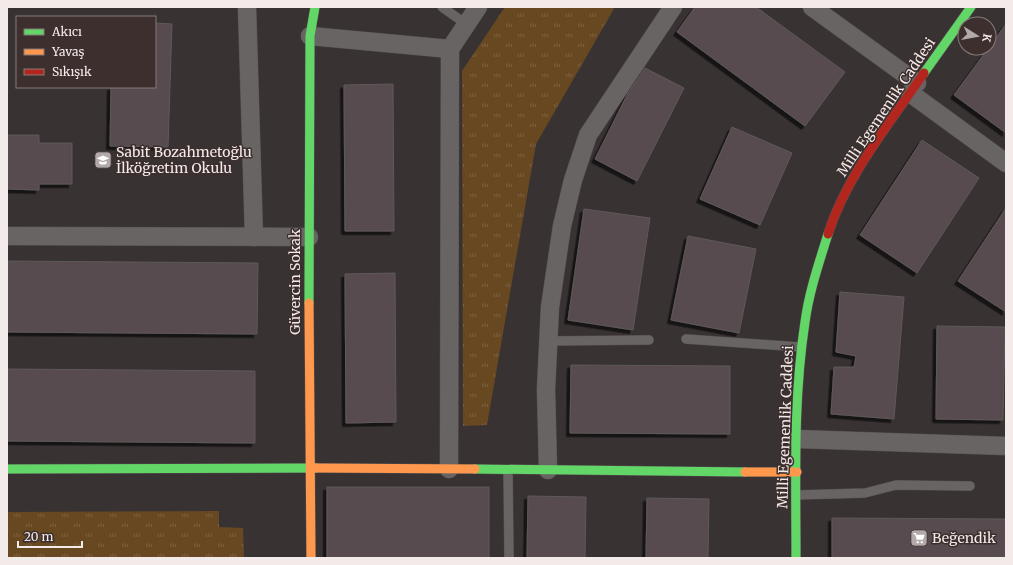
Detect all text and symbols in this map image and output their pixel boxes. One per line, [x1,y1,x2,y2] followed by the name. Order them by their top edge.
[16,16,156,88] legend
[957,16,997,56] north arrow
[51,24,82,39] text: Akıcı
[979,33,994,44] text: K
[833,34,939,180] street label: Milli Egemenlik Caddesi
[51,44,84,59] text: Yavaş
[52,64,92,79] text: Sıkışık
[116,143,252,177] place label: Sabit Bozahmetoğlu İlköğretim Okulu
[93,150,113,170] school or university icon: Sabit Bozahmetoğlu İlköğretim Okulu
[286,229,304,335] street label: Güvercin Sokak
[773,345,797,509] street label: Milli Egemenlik Caddesi
[18,523,82,549] scale bar
[909,528,929,548] supermarket icon: Beğendik
[24,529,53,544] text: 20 m
[932,529,996,547] place label: Beğendik

